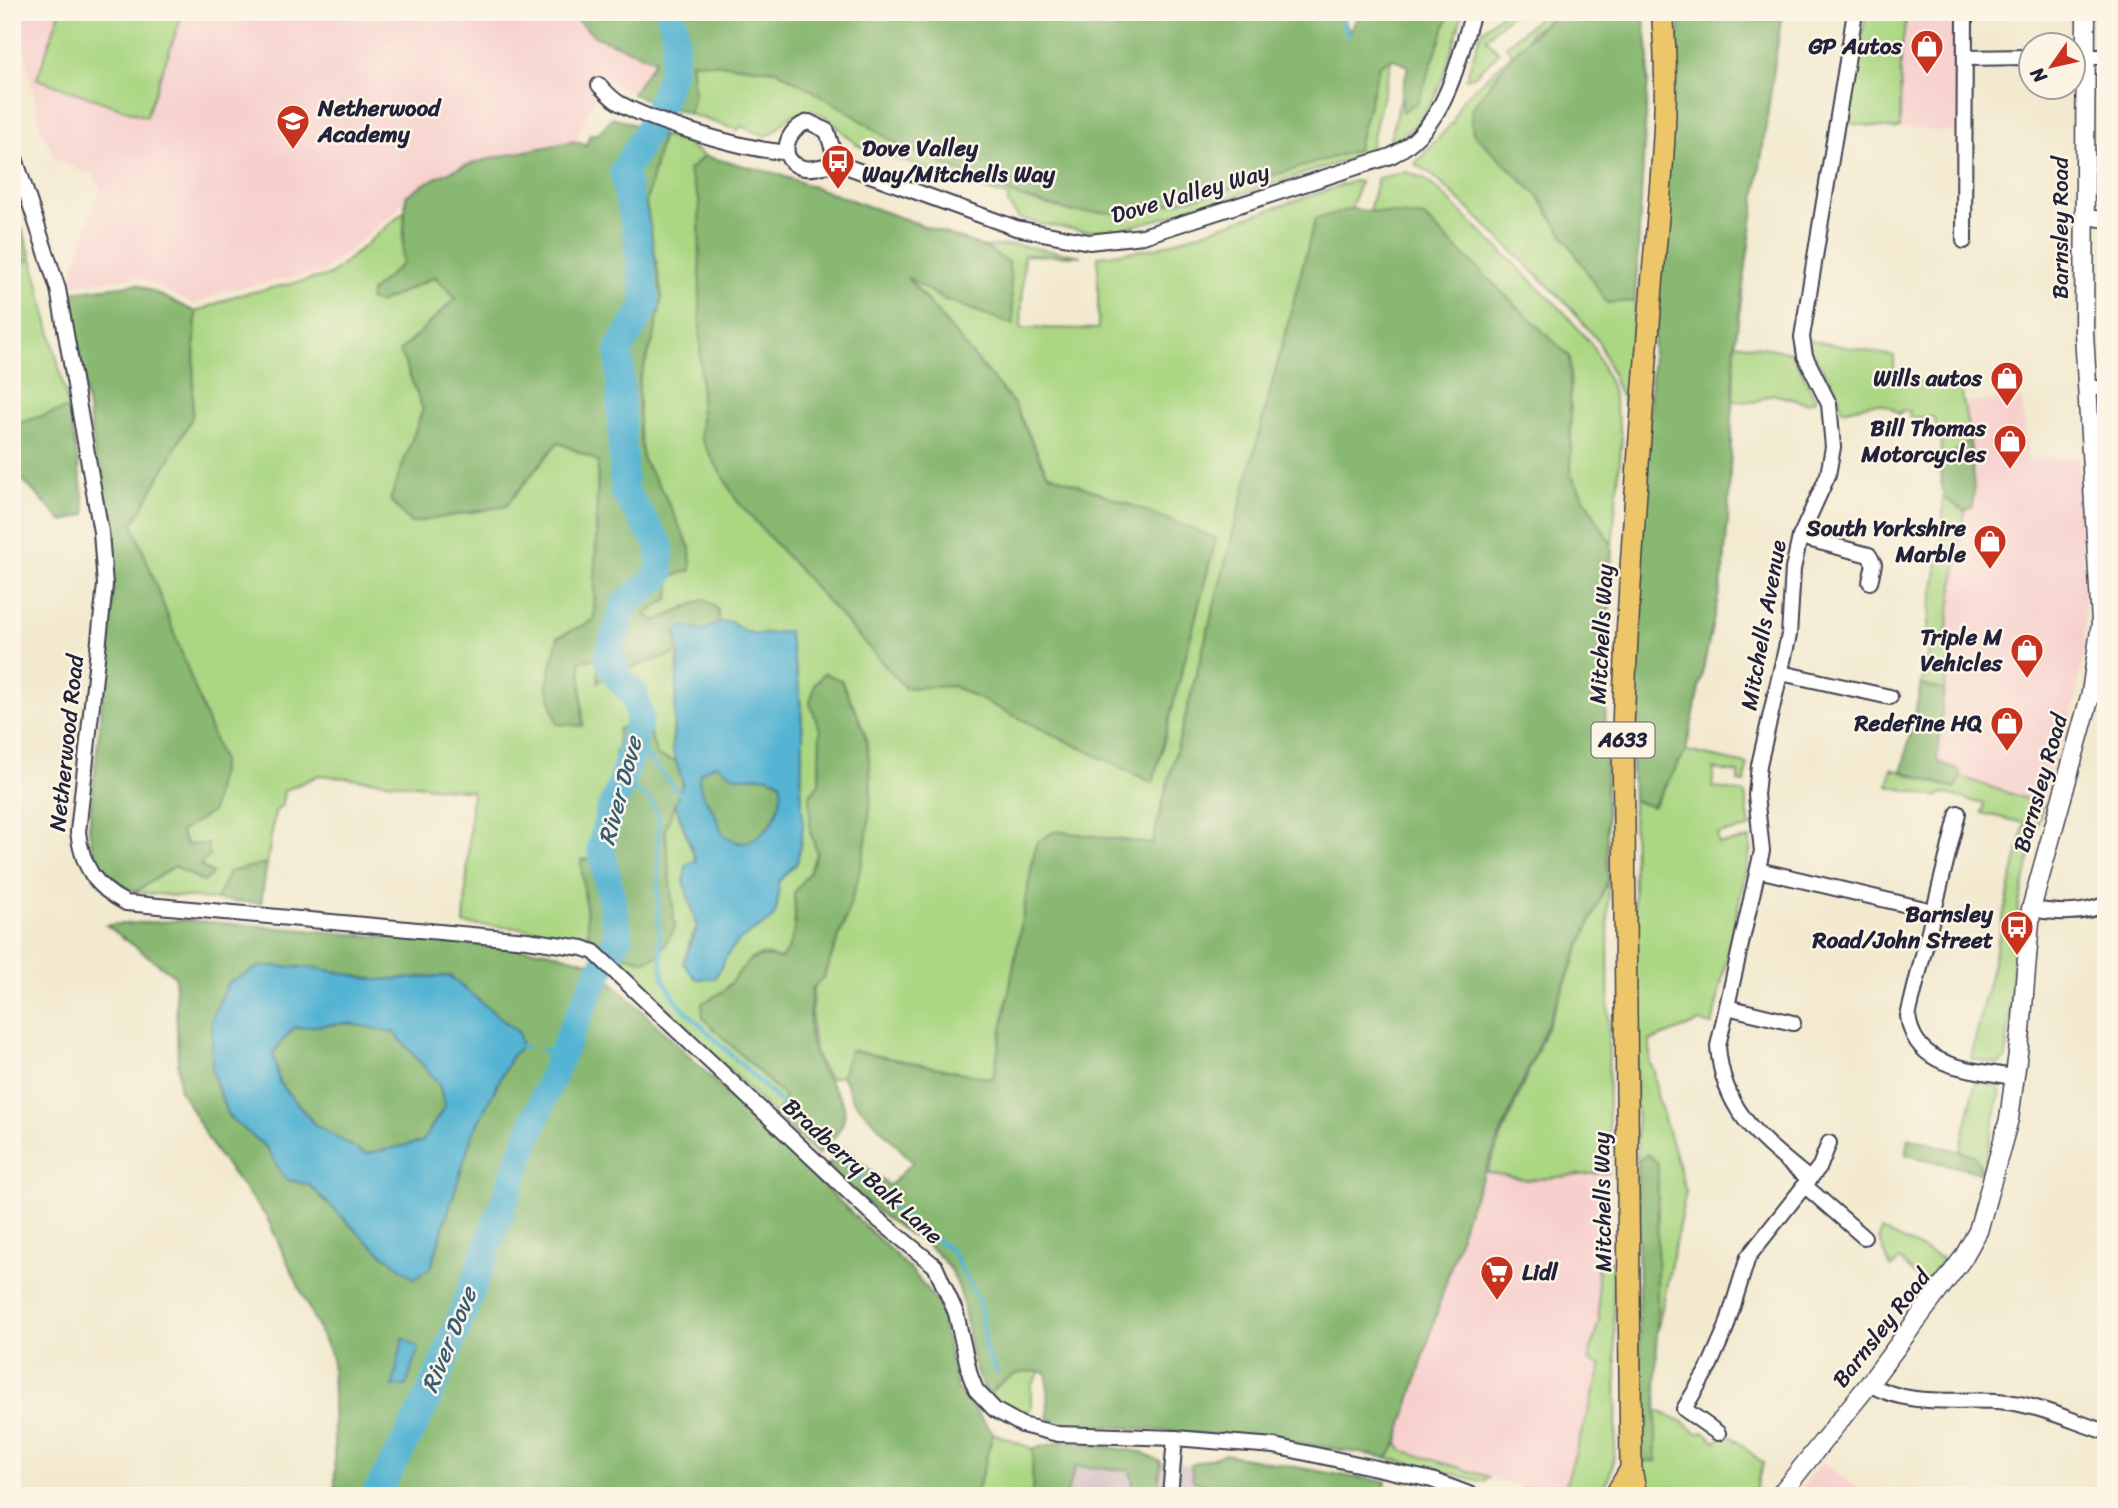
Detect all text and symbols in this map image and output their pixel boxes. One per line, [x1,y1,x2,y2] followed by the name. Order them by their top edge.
[1807,26,1902,67] place label: GP Autos
[1908,27,1946,76] shop icon: GP Autos
[2016,32,2086,102] north arrow
[2020,60,2056,91] text: N
[317,88,442,155] place label: Netherwood Academy
[274,102,312,151] school or university icon: Netherwood Academy
[862,128,1056,195] place label: Dove Valley Way/Mitchells Way
[819,142,857,191] bus stop icon: Dove Valley Way/Mitchells Way
[1106,151,1274,236] street label: Dove Valley Way
[2040,155,2081,299] street label: Barnsley Road
[1873,358,1982,399] place label: Wills autos
[1988,359,2026,408] shop icon: Wills autos
[1860,408,1987,475] place label: Bill Thomas Motorcycles
[1991,422,2029,471] shop icon: Bill Thomas Motorcycles
[1805,508,1966,575] place label: South Yorkshire Marble
[1971,522,2009,571] shop icon: South Yorkshire Marble
[1728,537,1799,714] street label: Mitchells Avenue
[1577,563,1626,705] street label: Mitchells Way
[1920,617,2003,684] place label: Triple M Vehicles
[2008,631,2046,680] shop icon: Triple M Vehicles
[37,651,96,833] street label: Netherwood Road
[1854,703,1982,744] place label: Redefine HQ
[1988,704,2026,753] shop icon: Redefine HQ
[2001,707,2080,857] street label: Barnsley Road
[1592,722,1654,758] road number: A633
[585,730,655,850] water label: River Dove
[1812,894,1994,961] place label: Barnsley Road/John Street
[1998,908,2036,957] bus stop icon: Barnsley Road/John Street
[773,1087,953,1256] street label: Bradberry Balk Lane
[1581,1131,1624,1272] street label: Mitchells Way
[1522,1252,1559,1293] place label: Lidl
[1478,1253,1516,1302] supermarket icon: Lidl
[1821,1258,1943,1397] street label: Barnsley Road
[409,1278,490,1399] water label: River Dove

